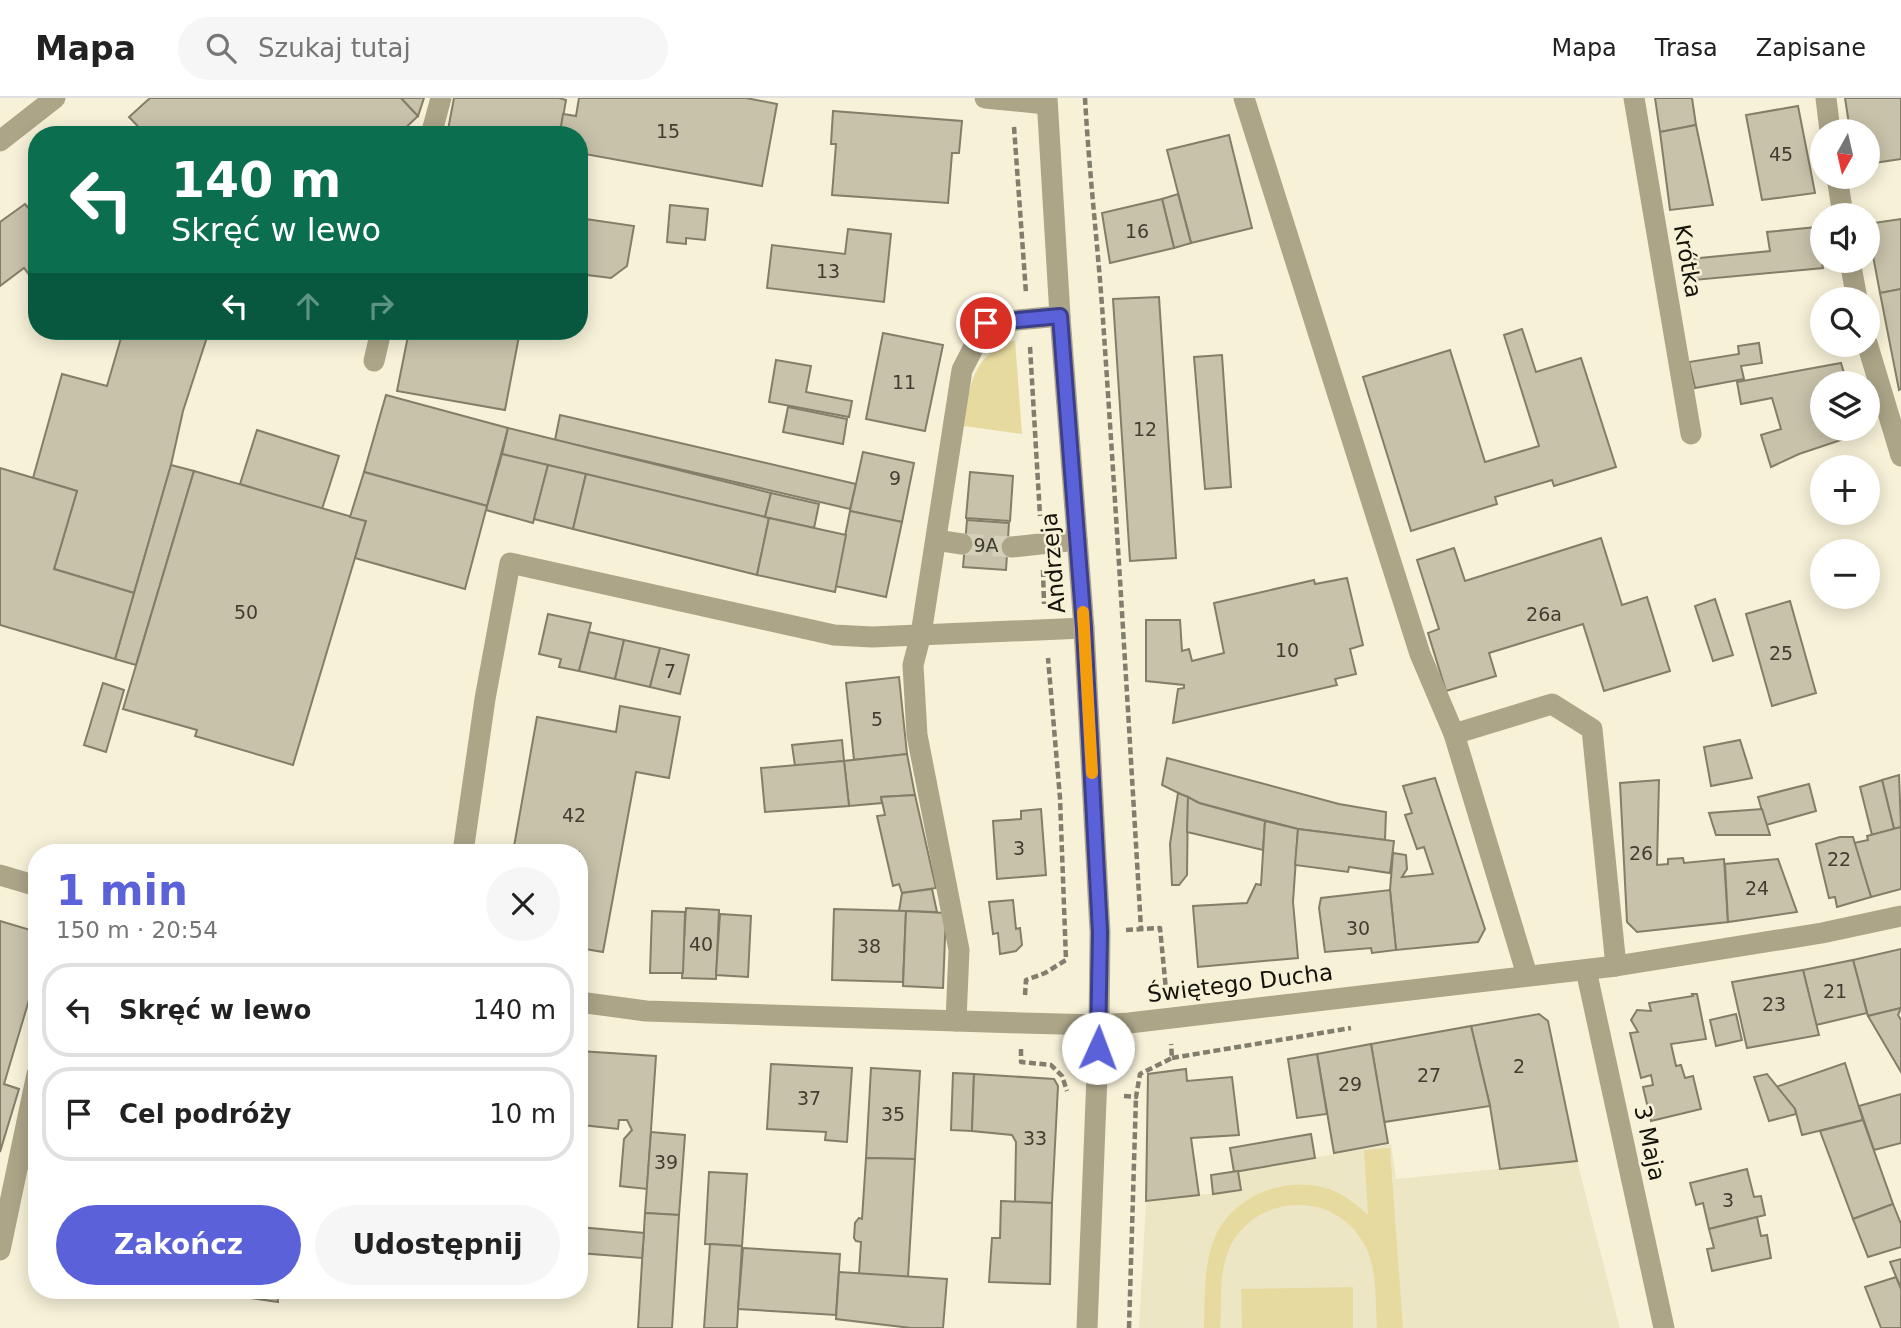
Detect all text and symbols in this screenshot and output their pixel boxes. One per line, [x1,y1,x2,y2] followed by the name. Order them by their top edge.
[178,17,668,80] search box
[35,29,136,68] text: Mapa
[202,29,240,67] icon: search
[258,33,411,63] text: Szukaj tutaj
[1551,34,1617,62] text: Mapa
[1655,34,1718,62] text: Trasa
[1756,34,1866,62] text: Zapisane
[1810,119,1880,189] north arrow
[1810,119,1880,609] map controls
[656,120,680,142] house number: 15
[1769,143,1793,165] house number: 45
[171,152,341,209] text: 140 m
[56,154,147,245] icon: left
[1810,203,1880,273] button: sound
[171,211,381,249] text: Skręć w lewo
[1125,220,1149,242] house number: 16
[1669,222,1707,300] street label: Krótka
[816,260,840,282] house number: 13
[216,287,254,325] icon: left
[289,287,327,325] icon: ahead
[362,287,400,325] icon: right
[1810,287,1880,357] button: search
[956,293,1016,353] pin
[967,304,1005,342] icon: arrive
[892,371,916,393] house number: 11
[1810,371,1880,441] button: layers
[1133,418,1157,440] house number: 12
[1810,455,1880,525] button: +
[889,467,901,489] house number: 9
[1036,512,1070,614] street label: Andrzeja
[973,534,999,556] house number: 9A
[1810,539,1880,609] button: −
[234,601,258,623] house number: 50
[1526,603,1562,625] house number: 26a
[1275,639,1299,661] house number: 10
[1769,642,1793,664] house number: 25
[664,660,676,682] house number: 7
[871,708,883,730] house number: 5
[562,804,586,826] house number: 42
[1013,837,1025,859] house number: 3
[1629,842,1653,864] house number: 26
[1827,848,1851,870] house number: 22
[56,866,188,915] text: 1 min
[486,867,560,941] button: close
[1745,877,1769,899] house number: 24
[56,917,218,943] text: 150 m · 20:54
[1346,917,1370,939] house number: 30
[689,933,713,955] house number: 40
[857,935,881,957] house number: 38
[1146,958,1334,1007] street label: Świętego Ducha
[1823,980,1847,1002] house number: 21
[60,991,98,1029] icon: left
[1762,993,1786,1015] house number: 23
[119,995,311,1025] text: Skręć w lewo
[473,995,556,1025] text: 140 m
[1061,1011,1135,1085] position arrow
[1513,1055,1525,1077] house number: 2
[1417,1064,1441,1086] house number: 27
[1338,1073,1362,1095] house number: 29
[797,1087,821,1109] house number: 37
[60,1095,98,1133] icon: arrive
[119,1099,292,1129] text: Cel podróży
[489,1099,556,1129] text: 10 m
[881,1103,905,1125] house number: 35
[1629,1103,1671,1183] street label: 3 Maja
[1023,1127,1047,1149] house number: 33
[654,1151,678,1173] house number: 39
[1722,1189,1734,1211] house number: 3
[56,1205,301,1285] button: Zakończ
[315,1205,560,1285] button: Udostępnij

